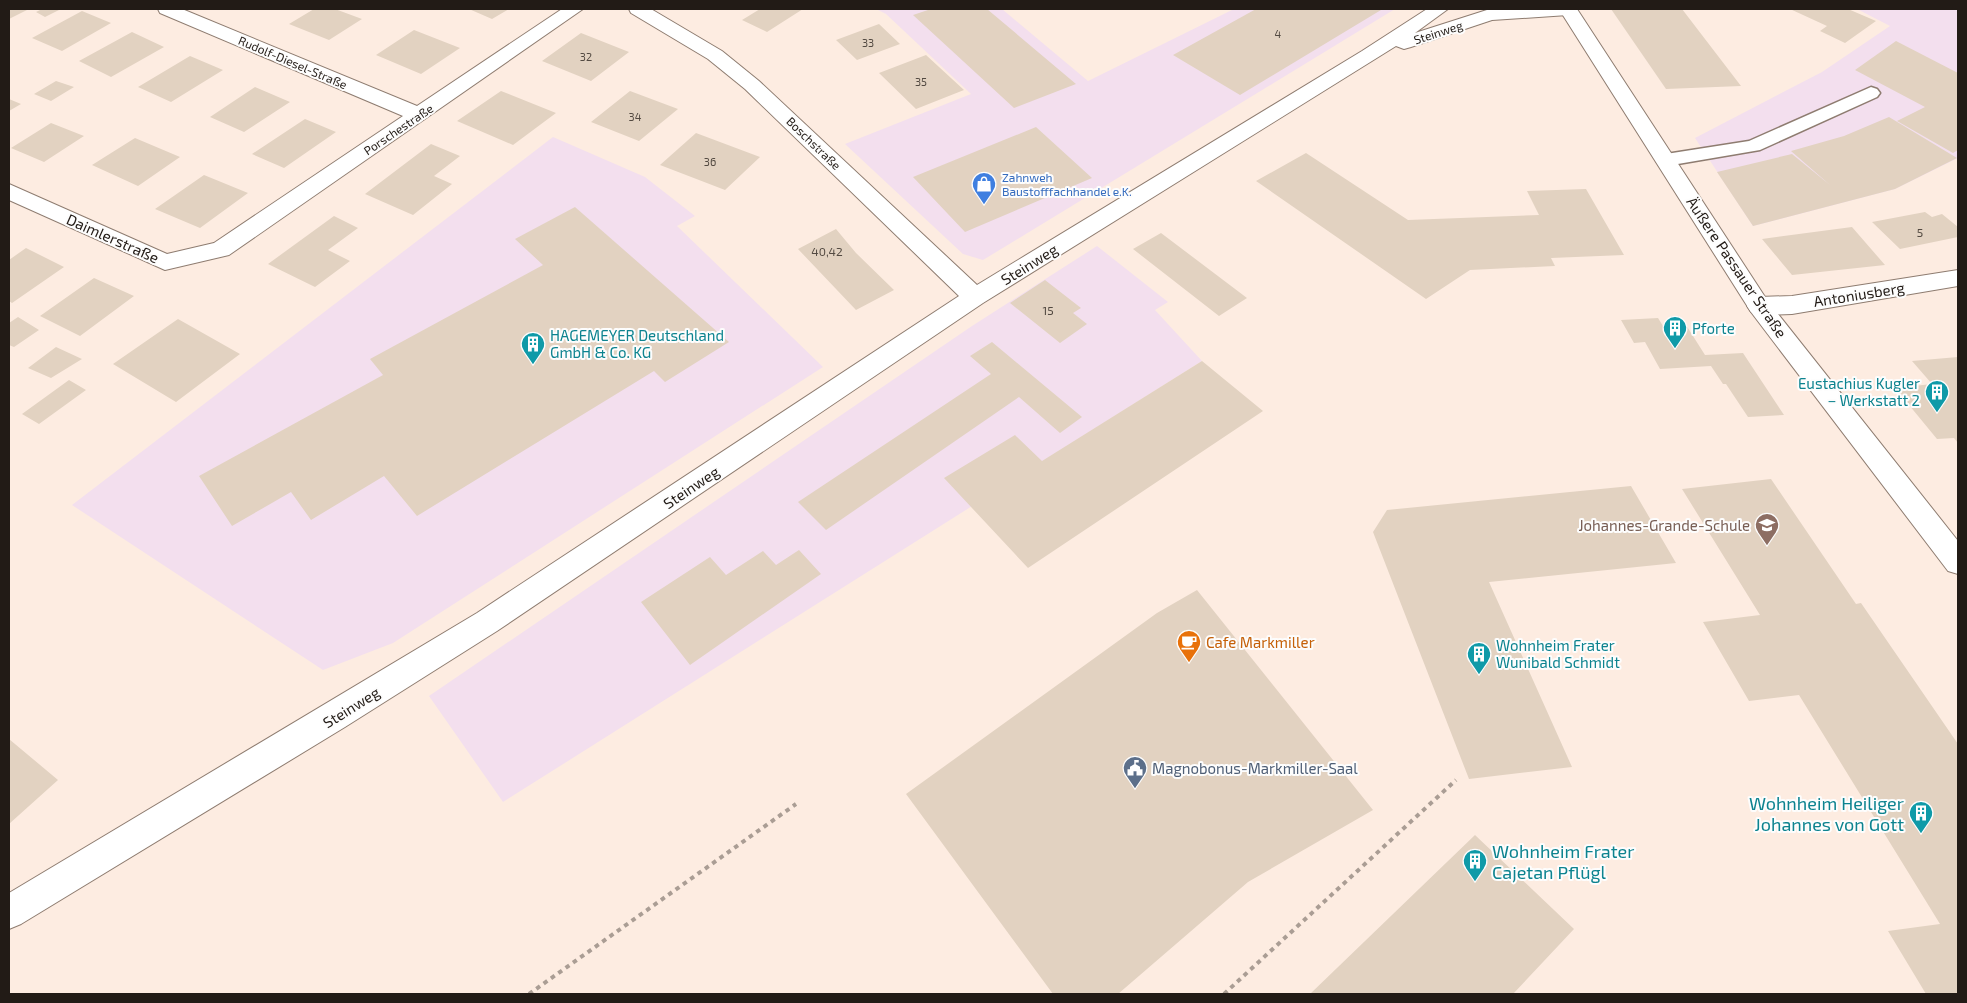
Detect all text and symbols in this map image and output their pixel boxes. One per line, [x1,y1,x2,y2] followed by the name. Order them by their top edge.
[1412,17,1465,46] street label: Steinweg
[1275,27,1282,40] house number: 4
[237,33,349,91] street label: Rudolf-Diesel-Straße
[862,36,874,49] house number: 33
[580,50,592,63] house number: 32
[915,75,927,88] house number: 35
[361,101,435,157] street label: Porschestraße
[629,110,642,123] house number: 34
[784,114,844,172] street label: Boschstraße
[704,155,716,168] house number: 36
[1002,170,1132,198] place label: Zahnweh Baustofffachhandel e.K.
[971,171,997,205] shop icon: Zahnweh Baustofffachhandel e.K.
[1683,193,1791,341] street label: Äußere Passauer Straße
[64,210,162,266] street label: Daimlerstraße
[1917,225,1923,239] house number: 5
[997,239,1061,288] street label: Steinweg
[811,244,843,258] house number: 40,42
[1812,278,1906,310] street label: Antoniusberg
[1042,303,1054,317] house number: 15
[1662,315,1688,349] building icon: Pforte
[1692,319,1735,337] place label: Pforte
[550,326,724,361] place label: HAGEMEYER Deutschland GmbH & Co. KG
[520,331,546,365] building icon: HAGEMEYER Deutschland GmbH & Co. KG
[1798,374,1920,409] place label: Eustachius Kugler – Werkstatt 2
[1924,379,1950,413] building icon: Eustachius Kugler – Werkstatt 2
[660,461,723,512] street label: Steinweg
[1754,512,1780,546] school or university icon: Johannes-Grande-Schule
[1578,516,1750,534] place label: Johannes-Grande-Schule
[1176,629,1202,663] cafe icon: Cafe Markmiller
[1206,633,1315,651] place label: Cafe Markmiller
[1496,636,1620,671] place label: Wohnheim Frater Wunibald Schmidt
[1466,641,1492,675] building icon: Wohnheim Frater Wunibald Schmidt
[319,682,383,731] street label: Steinweg
[1122,755,1148,789] public building icon: Magnobonus-Markmiller-Saal
[1152,759,1358,777] place label: Magnobonus-Markmiller-Saal
[1749,792,1904,835] place label: Wohnheim Heiliger Johannes von Gott
[1908,800,1934,834] building icon: Wohnheim Heiliger Johannes von Gott
[1492,840,1635,883] place label: Wohnheim Frater Cajetan Pflügl
[1462,848,1488,882] building icon: Wohnheim Frater Cajetan Pflügl

